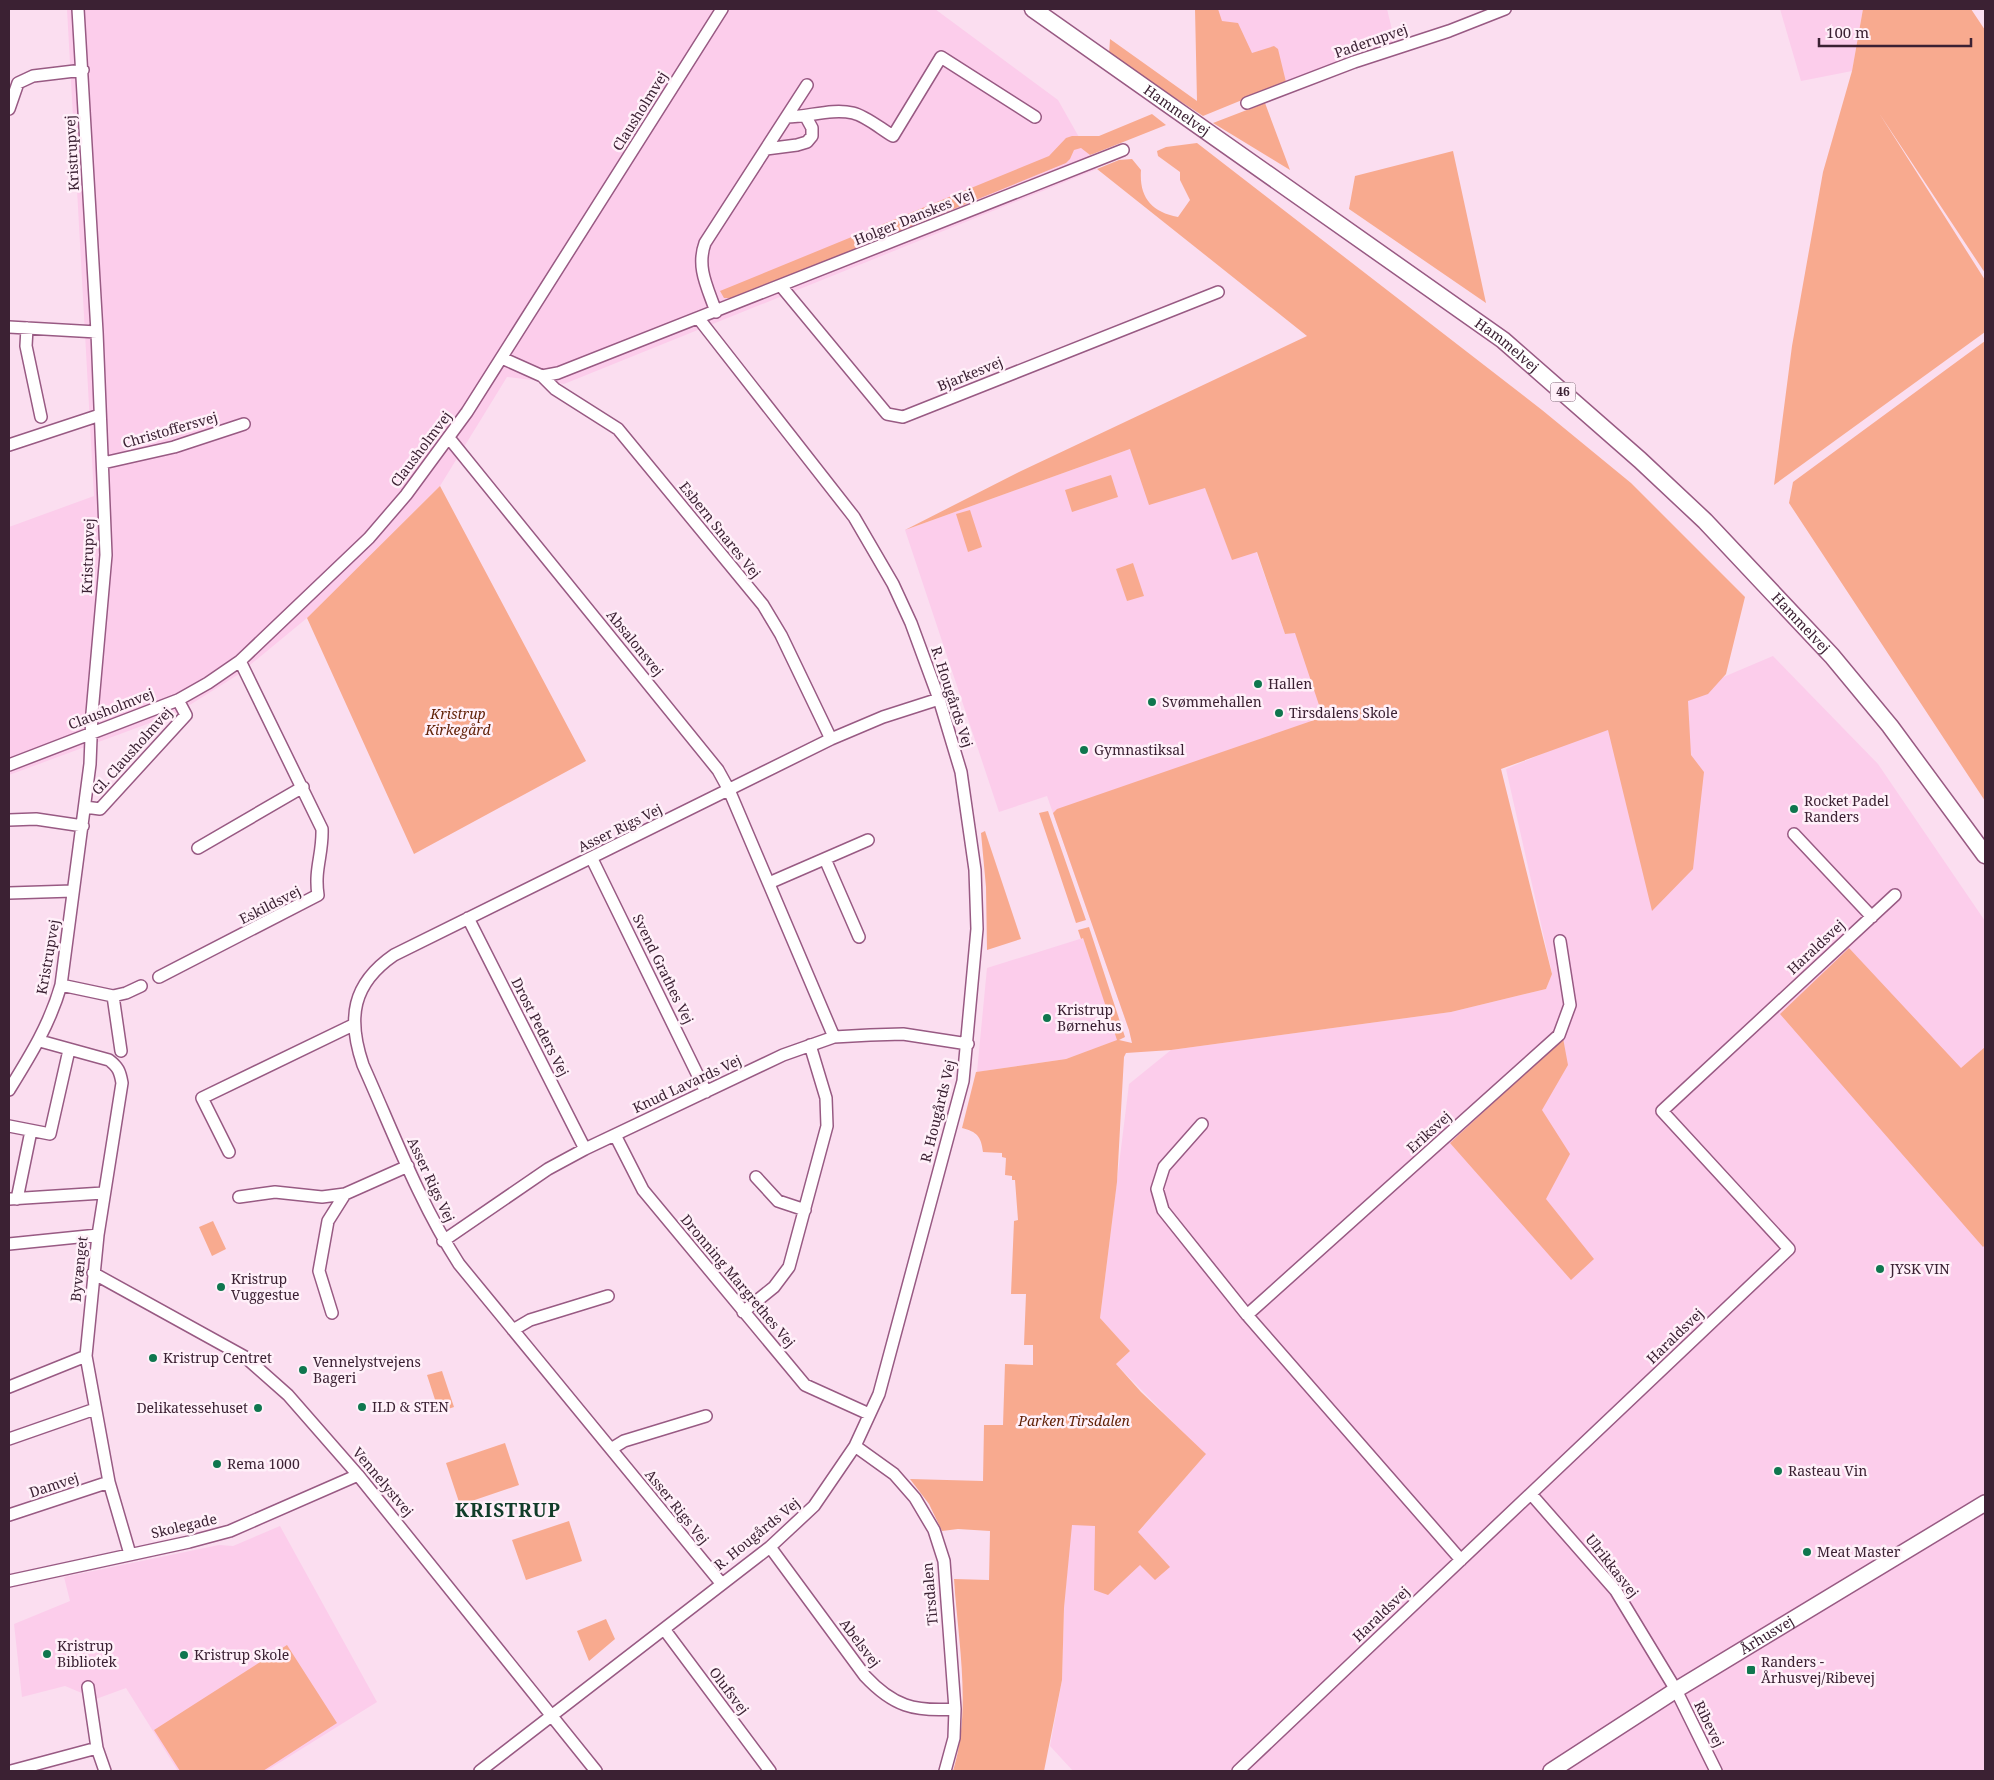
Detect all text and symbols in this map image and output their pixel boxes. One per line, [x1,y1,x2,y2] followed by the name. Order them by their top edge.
[1819,15,1972,47] scale bar
[1332,19,1410,62] street label: Paderupvej
[1826,22,1869,42] text: 100 m
[608,67,672,154] street label: Clausholmvej
[1140,80,1214,140] street label: Hammelvej
[60,115,83,191] street label: Kristrupvej
[851,184,977,249] street label: Holger Danskes Vej
[1471,313,1543,376] street label: Hammelvej
[934,352,1006,395] street label: Bjarkesvej
[1550,382,1576,402] road number: 46
[120,407,220,452] street label: Christoffersvej
[386,407,455,490] street label: Clausholmvej
[675,477,765,582] street label: Esbern Snares Vej
[77,518,98,594] street label: Kristrupvej
[1768,588,1835,657] street label: Hammelvej
[603,606,668,680] street label: Absalonsvej
[927,644,978,750] street label: R. Hougårds Vej
[1268,674,1312,693] place label: Hallen
[1252,678,1264,690] marker: Hallen
[65,683,156,734] street label: Clausholmvej
[1162,692,1262,711] place label: Svømmehallen
[1146,696,1158,708] marker: Svømmehallen
[87,703,176,799] street label: Gl. Clausholmvej
[1289,703,1398,722] place label: Tirsdalens Skole
[424,704,492,739] park label: Kristrup Kirkegård
[1273,707,1285,719] marker: Tirsdalens Skole
[1094,740,1185,759] place label: Gymnastiksal
[1078,744,1090,756] marker: Gymnastiksal
[1804,791,1890,826] place label: Rocket Padel Randers
[574,799,665,856] street label: Asser Rigs Vej
[1788,803,1800,815] marker: Rocket Padel Randers
[236,881,304,928] street label: Eskildsvej
[629,911,698,1027] street label: Svend Grathes Vej
[1783,915,1849,978] street label: Haraldsvej
[32,918,63,996] street label: Kristrupvej
[507,974,574,1079] street label: Drost Peders Vej
[1057,1000,1121,1035] place label: Kristrup Børnehus
[1041,1012,1053,1024] marker: Kristrup Børnehus
[629,1050,744,1117] street label: Knud Lavards Vej
[916,1058,959,1164] street label: R. Hougårds Vej
[1402,1106,1455,1157] street label: Eriksvej
[403,1134,459,1225] street label: Asser Rigs Vej
[677,1210,800,1351] street label: Dronning Margrethes Vej
[66,1235,91,1303] street label: Byvænget
[1889,1259,1950,1278] place label: JYSK VIN
[1874,1263,1886,1275] marker: JYSK VIN
[231,1269,300,1304] place label: Kristrup Vuggestue
[215,1281,227,1293] marker: Kristrup Vuggestue
[1642,1304,1707,1368] street label: Haraldsvej
[163,1348,272,1367] place label: Kristrup Centret
[147,1352,159,1364] marker: Kristrup Centret
[313,1352,421,1387] place label: Vennelystvejens Bageri
[297,1364,309,1376] marker: Vennelystvejens Bageri
[372,1397,449,1416] place label: ILD & STEN
[136,1398,248,1417] place label: Delikatessehuset
[356,1401,368,1413] marker: ILD & STEN
[252,1402,264,1414] marker: Delikatessehuset
[1017,1411,1130,1430] park label: Parken Tirsdalen
[349,1443,418,1520] street label: Vennelystvej
[227,1454,300,1473] place label: Rema 1000
[211,1458,223,1470] marker: Rema 1000
[1788,1461,1867,1480] place label: Rasteau Vin
[641,1465,714,1548] street label: Asser Rigs Vej
[1772,1465,1784,1477] marker: Rasteau Vin
[27,1468,81,1501] street label: Damvej
[710,1493,804,1574] street label: R. Hougårds Vej
[455,1497,561,1523] district label: KRISTRUP
[149,1509,219,1542] street label: Skolegade
[1582,1530,1643,1601] street label: Ulrikkasvej
[1817,1542,1901,1561] place label: Meat Master
[1801,1546,1813,1558] marker: Meat Master
[917,1562,942,1626] street label: Tirsdalen
[1348,1582,1413,1646] street label: Haraldsvej
[1736,1611,1797,1658] street label: Århusvej
[836,1614,885,1671] street label: Abelsvej
[57,1636,118,1671] place label: Kristrup Bibliotek
[194,1645,289,1664] place label: Kristrup Skole
[41,1648,53,1660] marker: Kristrup Bibliotek
[178,1649,190,1661] marker: Kristrup Skole
[1761,1652,1875,1687] place label: Randers - Århusvej/Ribevej
[705,1663,754,1718] street label: Olufsvej
[1745,1664,1757,1676] marker: Randers - Århusvej/Ribevej
[1690,1697,1729,1750] street label: Ribevej

